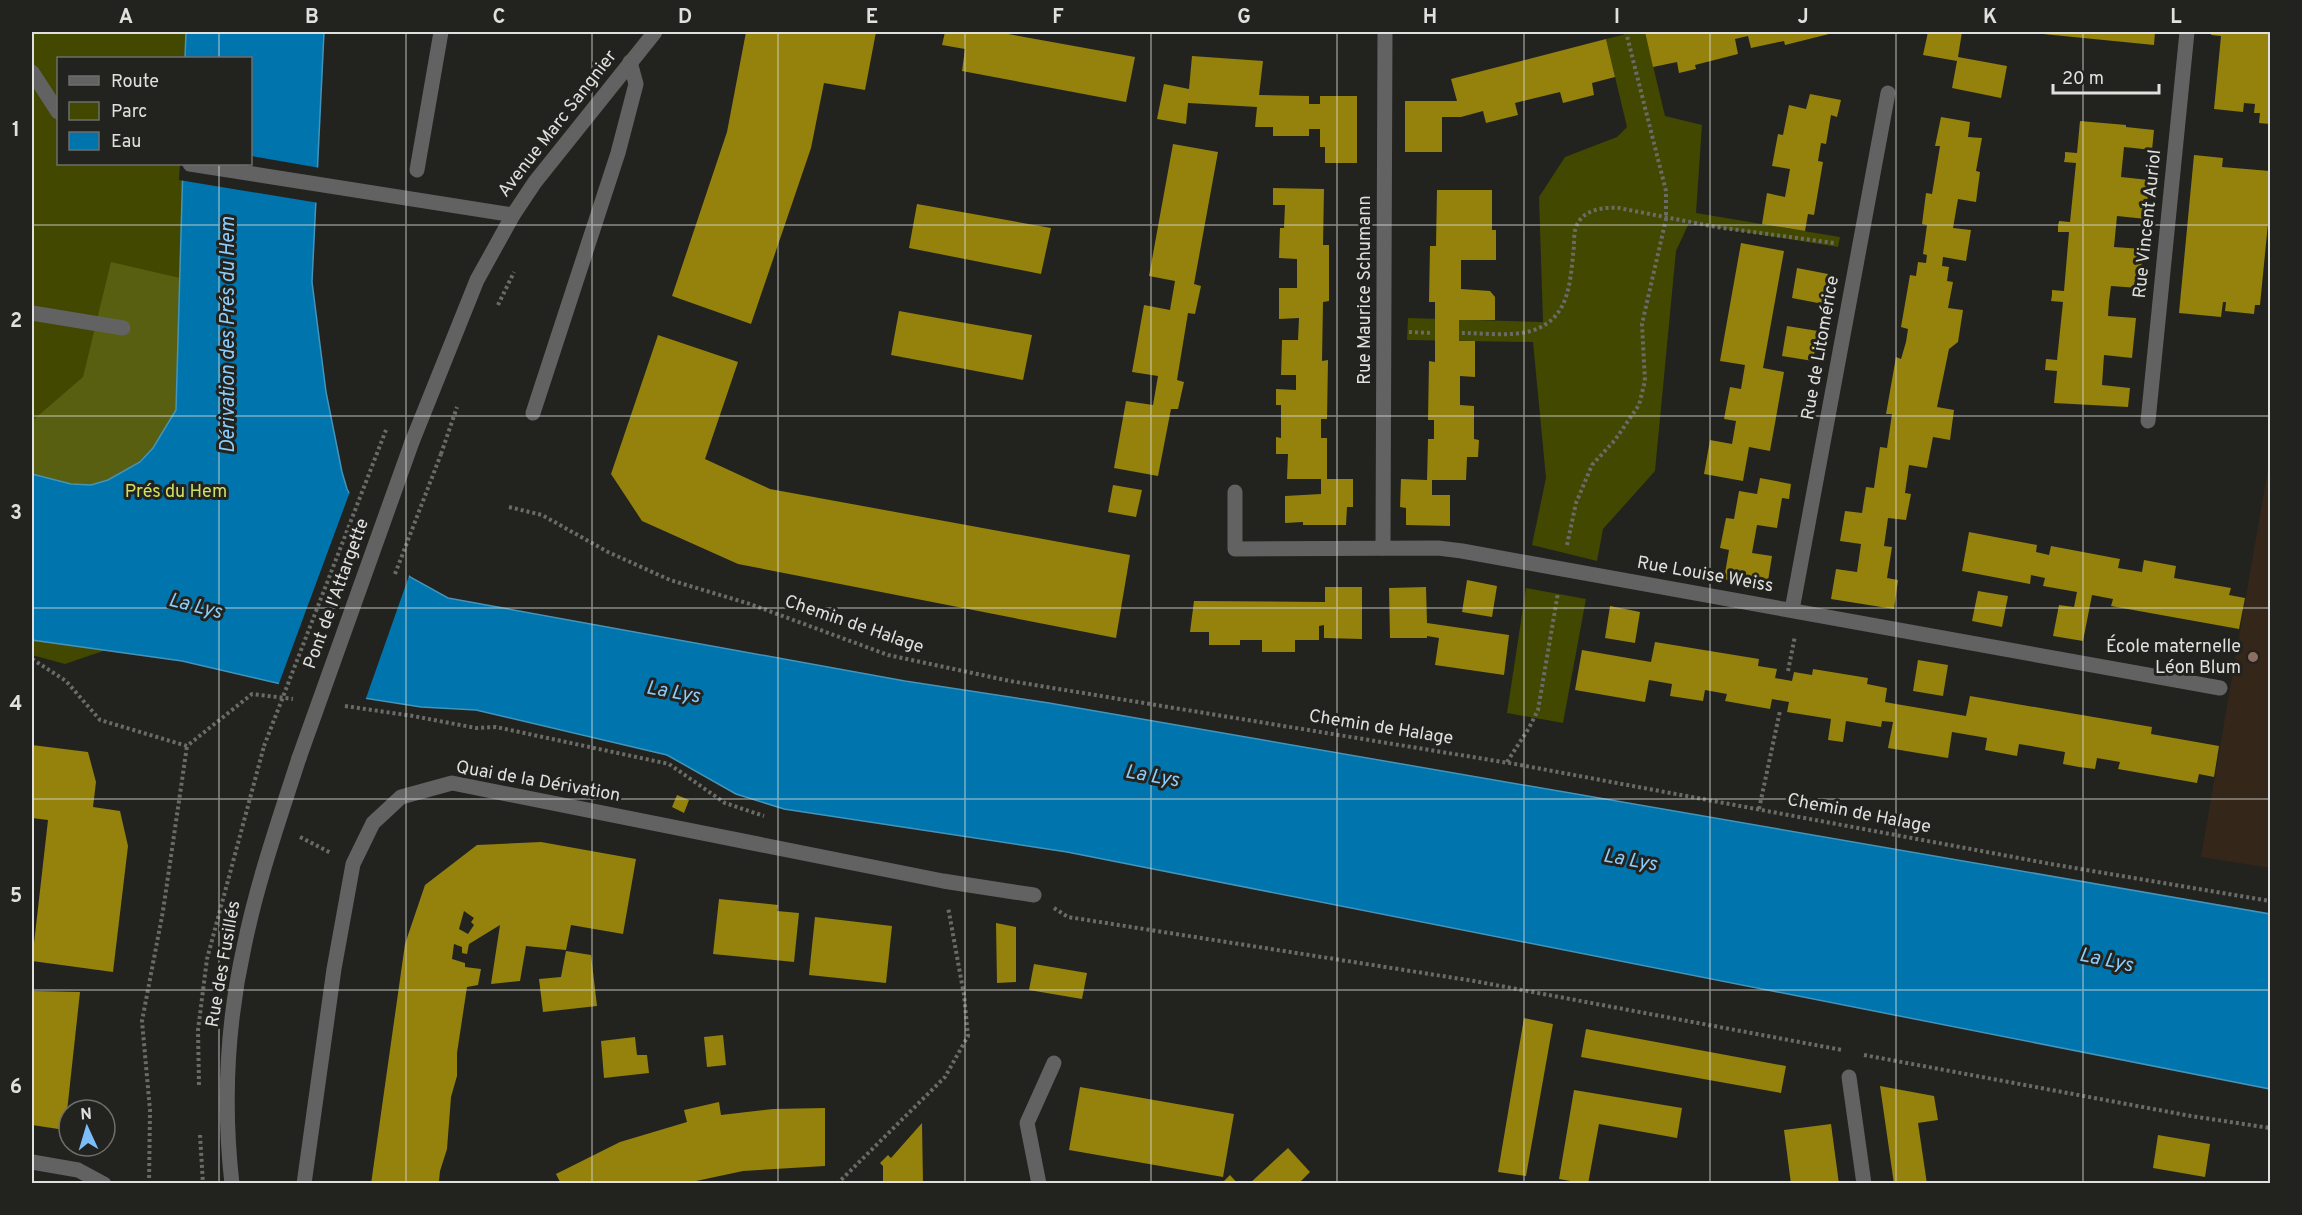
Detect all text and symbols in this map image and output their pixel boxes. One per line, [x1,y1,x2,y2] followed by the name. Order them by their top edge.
[119,5,133,31] text: A
[305,5,319,31] text: B
[493,5,505,31] text: C
[678,5,692,31] text: D
[866,5,878,31] text: E
[1052,5,1064,31] text: F
[1237,5,1251,31] text: G
[1423,5,1437,31] text: H
[1614,5,1620,31] text: I
[1797,5,1809,31] text: J
[1983,5,1997,31] text: K
[2170,5,2182,31] text: L
[493,46,623,202] street label: Avenue Marc Sangnier
[57,57,252,165] legend
[2053,57,2160,95] scale bar
[2062,68,2104,91] text: 20 m
[111,71,159,94] text: Route
[111,101,147,124] text: Parc
[12,118,20,144] text: 1
[111,131,141,154] text: Eau
[2129,148,2167,300] street label: Rue Vincent Auriol
[1354,195,1377,385] street label: Rue Maurice Schumann
[216,216,242,453] water label: Dérivation des Prés du Hem
[1797,274,1845,422] street label: Rue de Litomérice
[10,309,22,335] text: 2
[125,481,227,504] park label: Prés du Hem
[10,501,22,527] text: 3
[299,516,375,672] street label: Pont de l'Attargette
[1635,552,1775,598] street label: Rue Louise Weiss
[165,588,225,626] water label: La Lys
[781,590,927,660] street label: Chemin de Halage
[2106,634,2241,680] place label: École maternelle Léon Blum
[2246,650,2260,664] marker: École maternelle Léon Blum
[644,675,703,711] water label: La Lys
[10,692,22,718] text: 4
[1307,705,1455,751] street label: Chemin de Halage
[454,756,622,808] street label: Quai de la Dérivation
[1123,759,1182,795] water label: La Lys
[1785,789,1933,839] street label: Chemin de Halage
[1601,843,1660,879] water label: La Lys
[10,884,22,910] text: 5
[202,899,246,1029] street label: Rue des Fusillés
[2077,943,2136,980] water label: La Lys
[10,1075,22,1101] text: 6
[57,1098,117,1158] north arrow
[80,1105,93,1125] text: N

